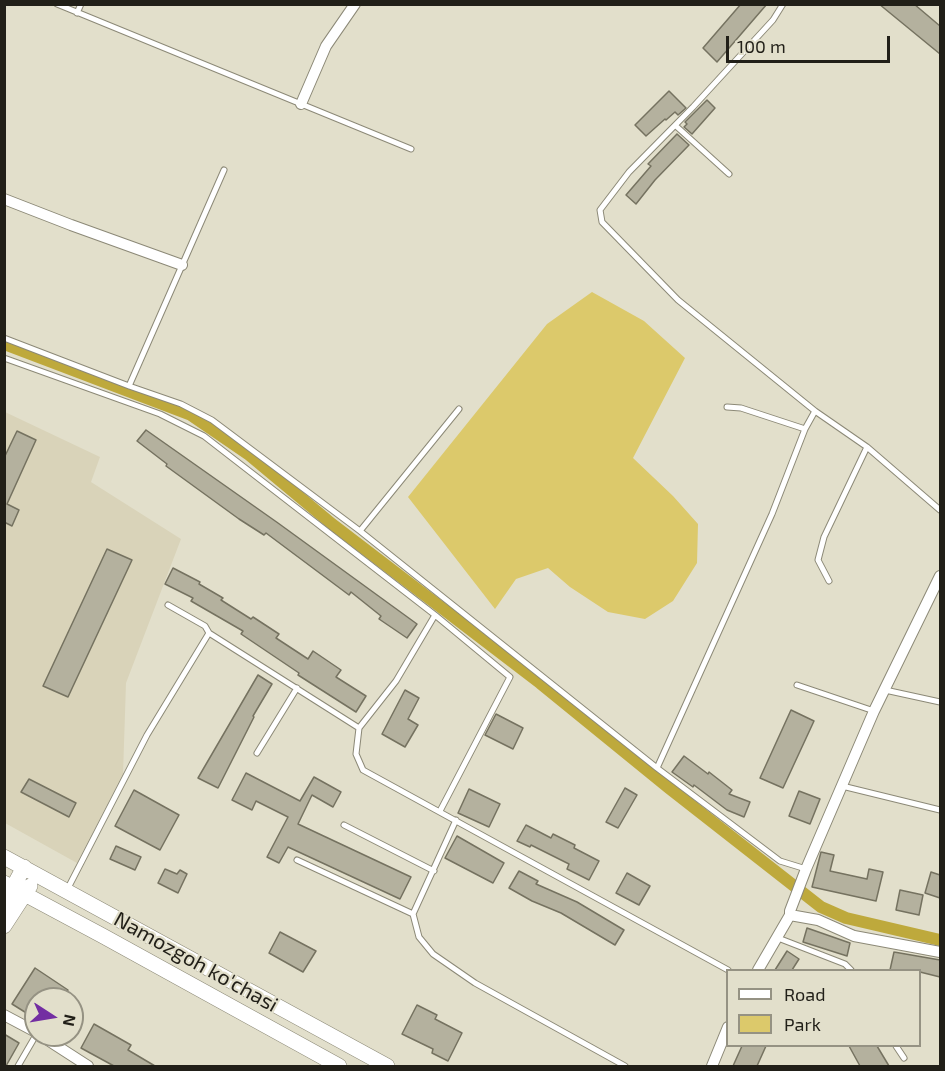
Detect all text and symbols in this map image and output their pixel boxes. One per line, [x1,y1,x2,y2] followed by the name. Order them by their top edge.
[729,24,892,62] scale bar
[737,35,786,57] text: 100 m
[110,906,282,1018] street label: Namozgoh ko'chasi
[726,969,921,1047] legend
[784,983,825,1005] text: Road
[24,987,84,1047] north arrow
[60,1013,81,1028] text: N
[784,1013,821,1035] text: Park

